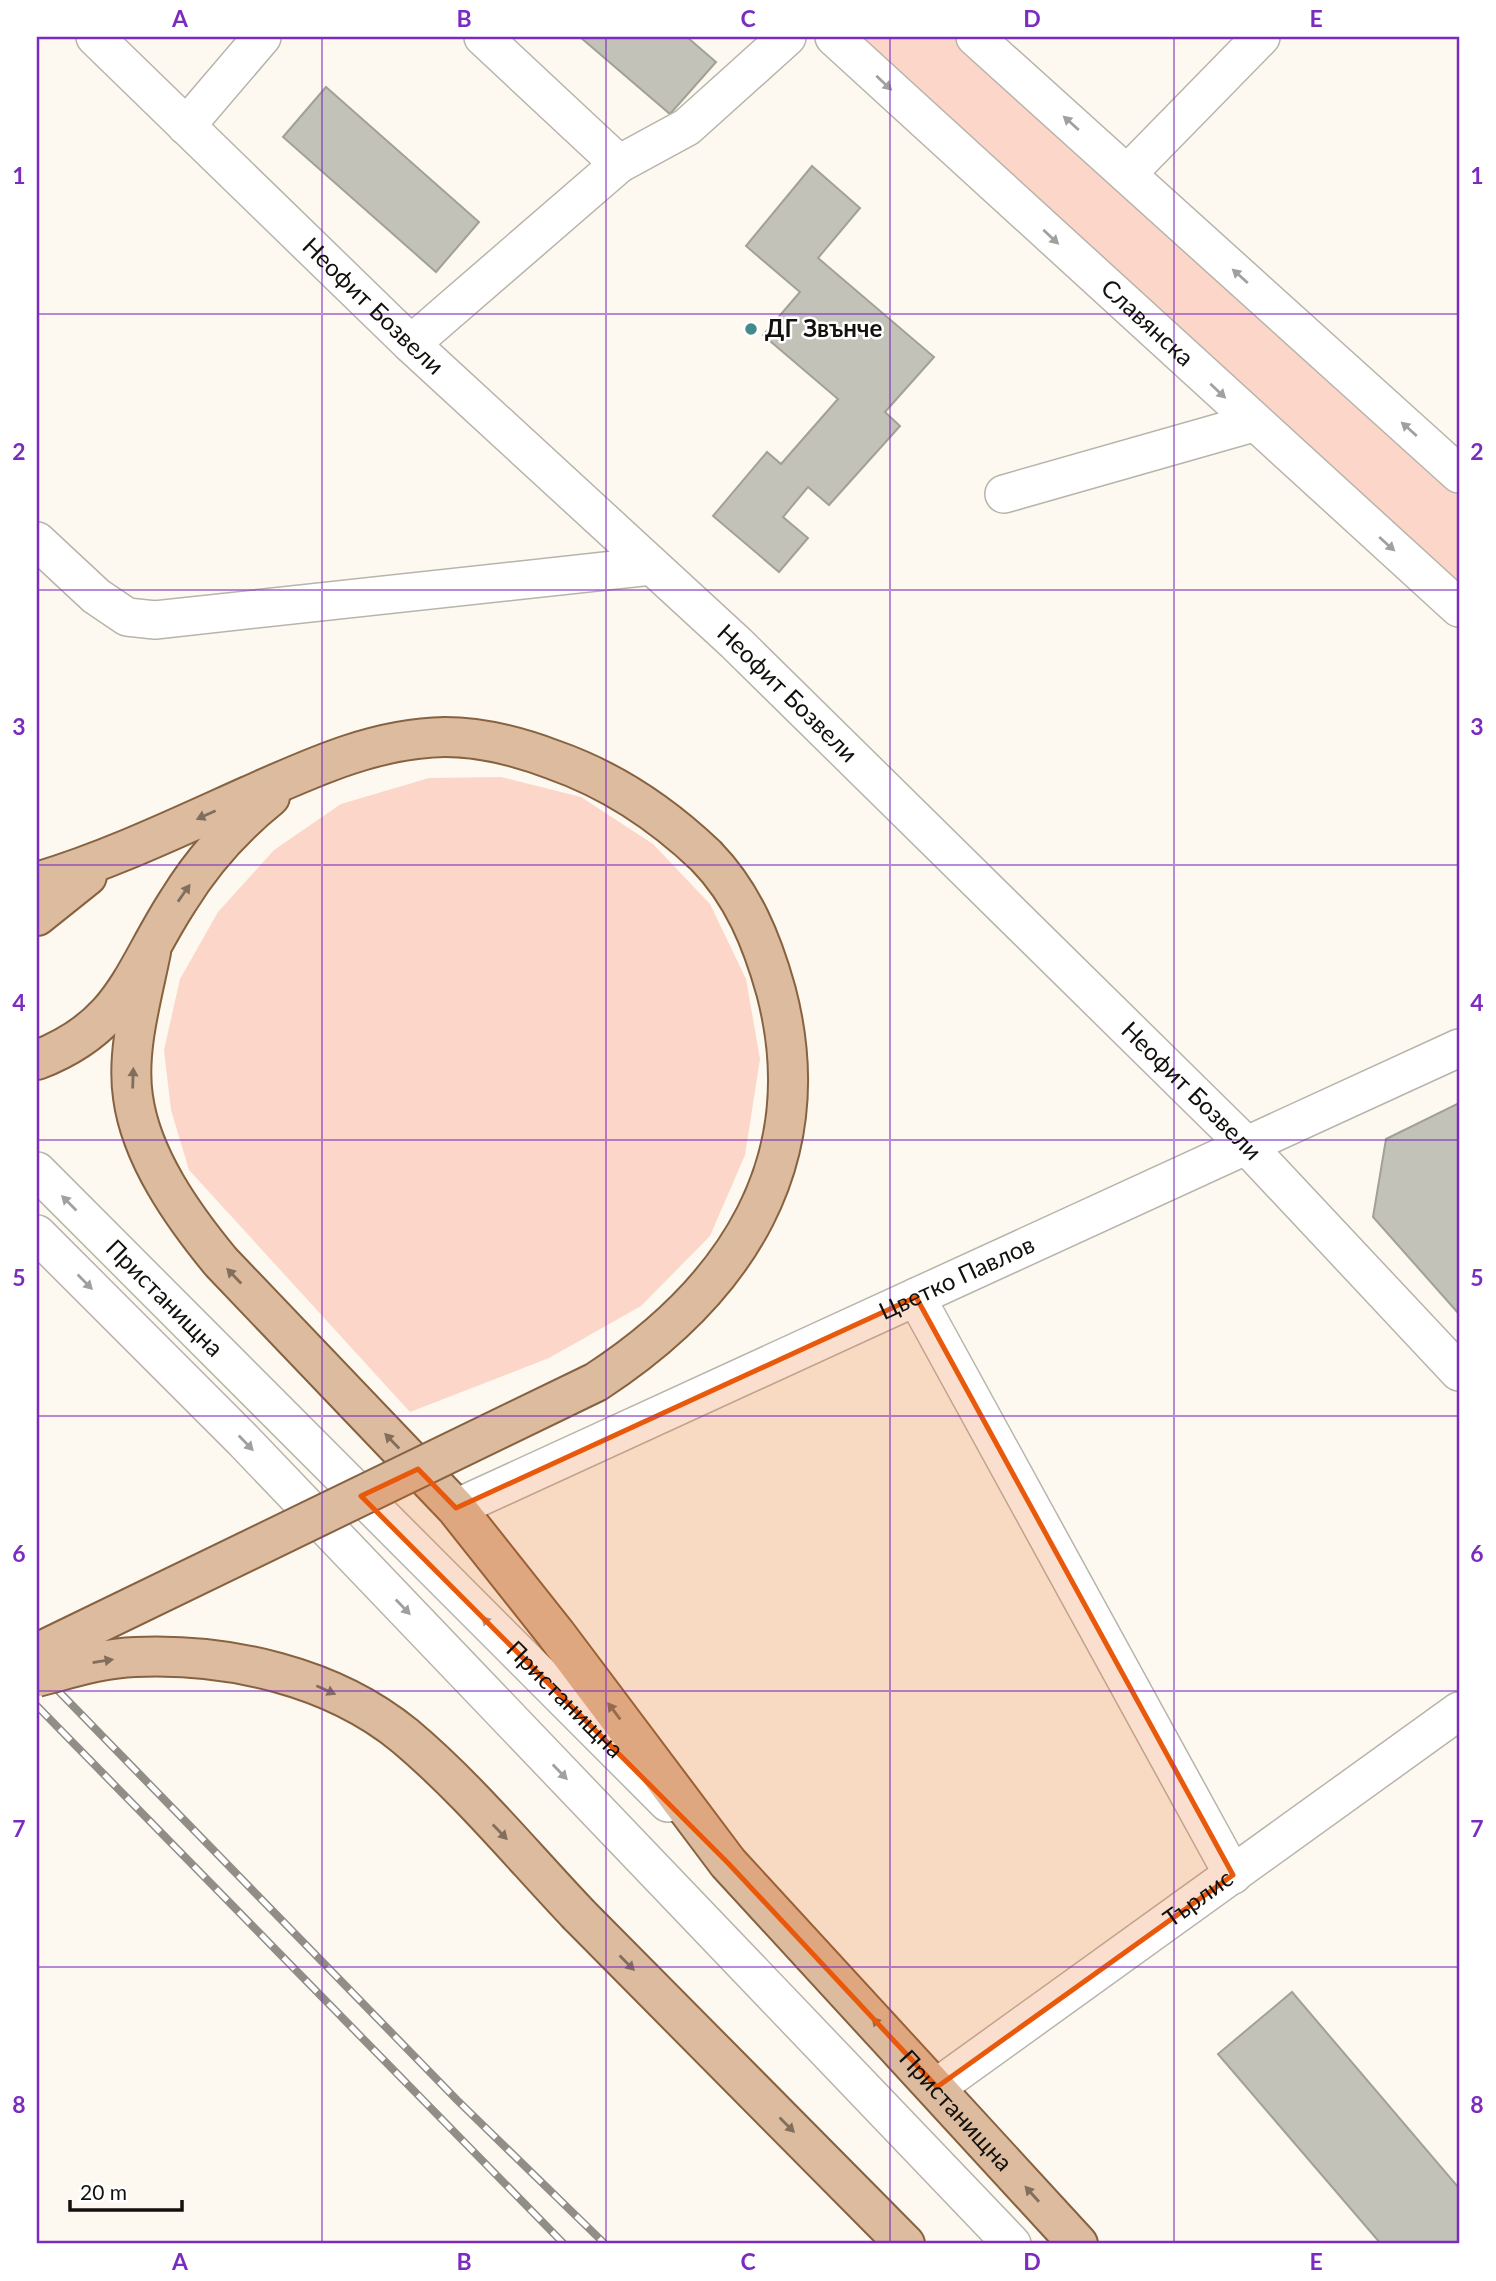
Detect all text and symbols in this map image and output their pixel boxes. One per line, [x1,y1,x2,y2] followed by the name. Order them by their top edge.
[171,4,189,32] text: A
[456,4,472,32] text: B
[740,4,756,32] text: C
[1023,4,1041,32] text: D
[1309,4,1323,32] text: E
[875,75,893,91] one-way arrow
[1063,116,1080,132] one-way arrow
[12,161,26,189] text: 1
[1470,161,1484,189] text: 1
[1042,229,1060,245] one-way arrow
[297,231,450,380] street label: Неофит Бозвели
[1231,269,1248,285] one-way arrow
[1096,272,1200,371] street label: Славянска
[765,313,882,342] place label: ДГ Звънче
[743,321,759,337] marker: ДГ Звънче
[1210,383,1227,398] one-way arrow
[1400,422,1417,437] one-way arrow
[12,437,26,465] text: 2
[1470,437,1484,465] text: 2
[1379,535,1396,551] one-way arrow
[712,617,864,767] street label: Неофит Бозвели
[12,712,26,740] text: 3
[1470,712,1484,740] text: 3
[195,810,216,821] one-way arrow
[177,884,191,902] one-way arrow
[12,988,26,1016] text: 4
[1470,988,1484,1016] text: 4
[1116,1015,1268,1165] street label: Неофит Бозвели
[127,1067,139,1089] one-way arrow
[61,1196,78,1212] one-way arrow
[874,1229,1038,1325] street label: Цветко Павлов
[101,1233,230,1362] street label: Пристанищна
[12,1263,26,1291] text: 5
[1470,1263,1484,1291] text: 5
[227,1268,243,1285] one-way arrow
[76,1273,93,1289] one-way arrow
[383,1432,400,1449] one-way arrow
[237,1434,253,1451] one-way arrow
[12,1539,26,1567] text: 6
[1470,1539,1484,1567] text: 6
[395,1598,411,1616] one-way arrow
[481,1616,498,1633] one-way arrow
[501,1634,630,1763] street label: Пристанищна
[92,1655,114,1666] one-way arrow
[316,1684,336,1696] one-way arrow
[607,1702,621,1720] one-way arrow
[552,1763,569,1780] one-way arrow
[12,1814,26,1842] text: 7
[1470,1814,1484,1842] text: 7
[492,1823,508,1840] one-way arrow
[1157,1863,1238,1932] street label: Търлис
[618,1955,635,1972] one-way arrow
[872,2017,888,2034] one-way arrow
[894,2043,1019,2176] street label: Пристанищна
[12,2090,26,2118] text: 8
[1470,2090,1484,2118] text: 8
[778,2117,795,2134] one-way arrow
[70,2169,182,2213] scale bar
[80,2179,127,2204] text: 20 m
[1025,2185,1041,2202] one-way arrow
[171,2247,189,2275] text: A
[456,2247,472,2275] text: B
[740,2247,756,2275] text: C
[1023,2247,1041,2275] text: D
[1309,2247,1323,2275] text: E

